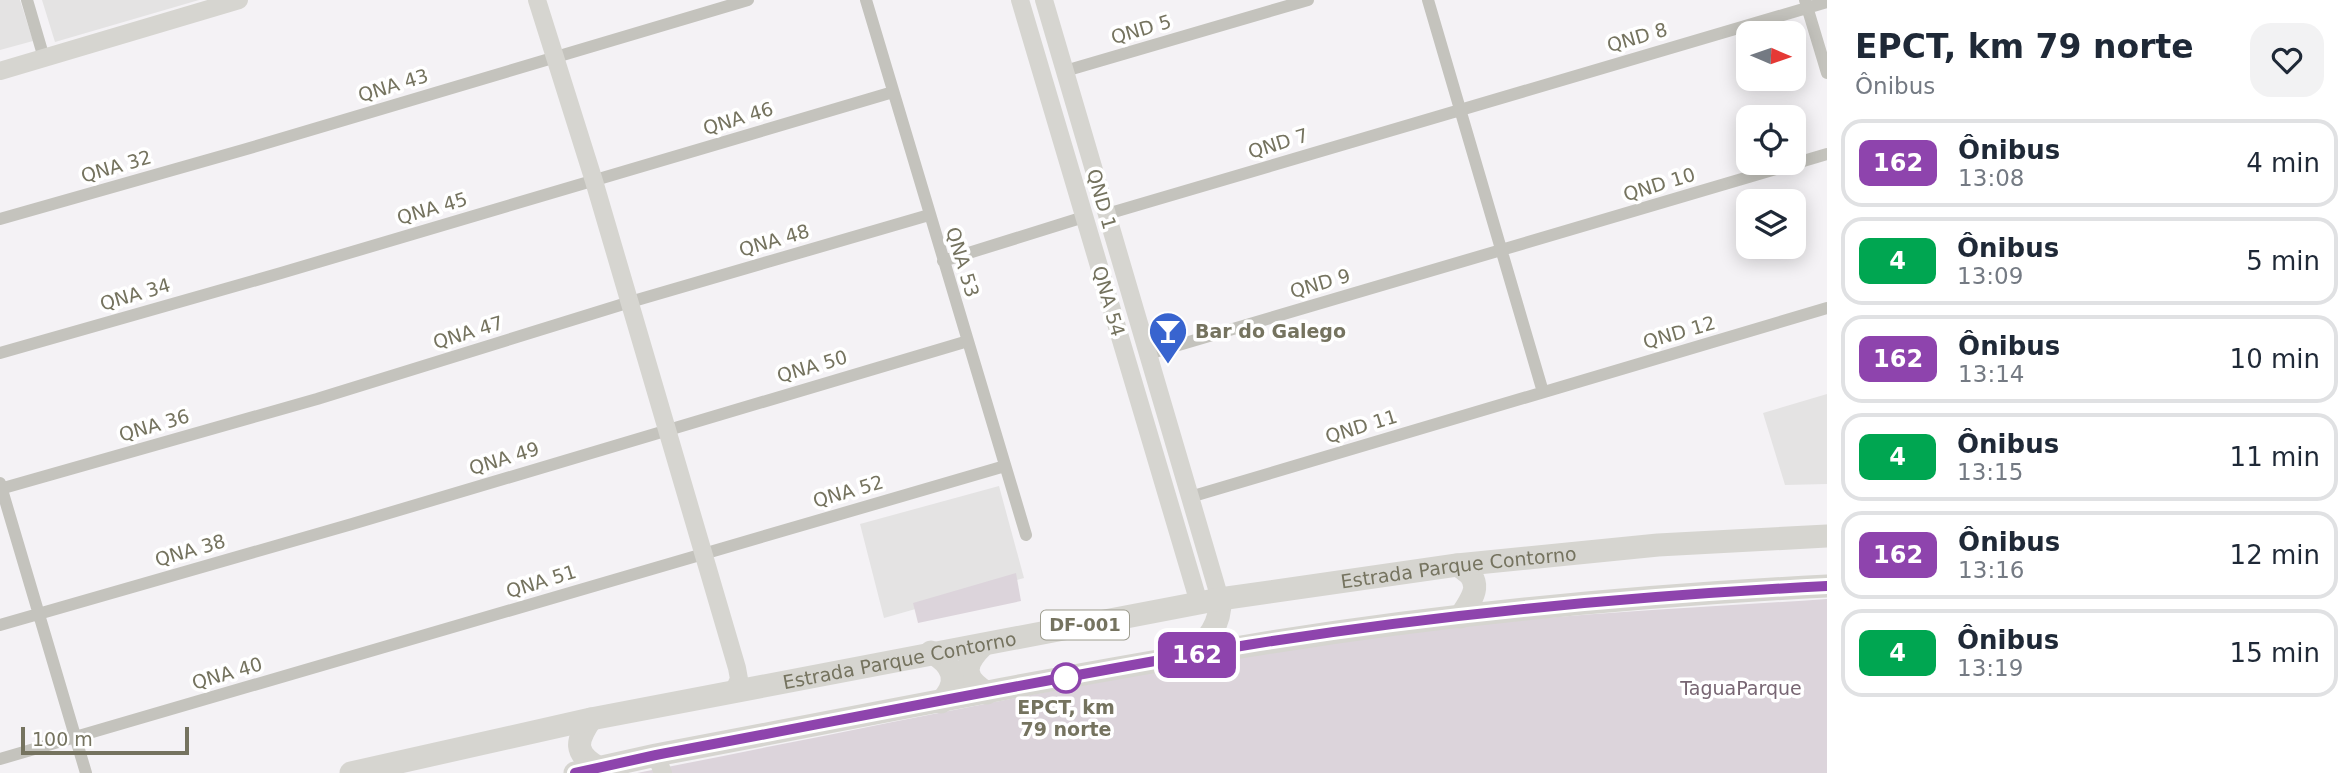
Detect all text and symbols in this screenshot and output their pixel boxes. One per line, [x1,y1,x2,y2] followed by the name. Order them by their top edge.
[1108,10,1174,48] street label: QND 5
[1604,18,1670,56] street label: QND 8
[1736,21,1806,91] north arrow
[1736,21,1806,259] map controls
[2250,23,2324,97] button: heart
[1855,27,2194,66] text: EPCT, km 79 norte
[355,64,431,106] street label: QNA 43
[1855,73,1935,99] text: Ônibus
[700,97,776,139] street label: QNA 46
[1736,105,1806,175] button: locate
[1245,123,1311,163] street label: QND 7
[1958,135,2060,165] text: Ônibus
[78,145,154,187] street label: QNA 32
[2246,148,2320,178] text: 4 min
[1873,149,1923,177] text: 162
[1620,163,1698,205] street label: QND 10
[1958,165,2024,191] text: 13:08
[1083,166,1121,232] street label: QND 1
[394,187,470,229] street label: QNA 45
[1736,189,1806,259] button: layers
[736,219,812,261] street label: QNA 48
[942,224,984,300] street label: QNA 53
[1957,233,2059,263] text: Ônibus
[2246,246,2320,276] text: 5 min
[1889,247,1906,275] text: 4
[1088,263,1130,339] street label: QNA 54
[1957,263,2023,289] text: 13:09
[1287,264,1353,302] street label: QND 9
[97,273,173,315] street label: QNA 34
[1147,310,1189,365] bar icon: Bar do Galego
[430,311,506,353] street label: QNA 47
[1640,311,1718,353] street label: QND 12
[1195,320,1346,342] place label: Bar do Galego
[1958,331,2060,361] text: Ônibus
[2230,344,2320,374] text: 10 min
[774,345,850,387] street label: QNA 50
[1873,345,1923,373] text: 162
[1958,361,2024,387] text: 13:14
[116,404,192,446] street label: QNA 36
[1322,405,1400,447] street label: QND 11
[1957,429,2059,459] text: Ônibus
[466,437,542,479] street label: QNA 49
[2230,442,2320,472] text: 11 min
[1889,443,1906,471] text: 4
[1957,459,2023,485] text: 13:15
[810,470,886,512] street label: QNA 52
[1958,527,2060,557] text: Ônibus
[152,529,228,571] street label: QNA 38
[2230,540,2320,570] text: 12 min
[1873,541,1923,569] text: 162
[1339,542,1577,593] street label: Estrada Parque Contorno
[1958,557,2024,583] text: 13:16
[503,560,579,602] street label: QNA 51
[1041,610,1129,640] road number: DF-001
[1957,625,2059,655] text: Ônibus
[781,627,1018,693] street label: Estrada Parque Contorno
[1157,632,1237,678] line badge: 162
[2230,638,2320,668] text: 15 min
[1889,639,1906,667] text: 4
[1172,641,1222,669] text: 162
[189,652,265,694] street label: QNA 40
[1957,655,2023,681] text: 13:19
[1051,663,1081,693] marker: EPCT, km 79 norte
[1679,677,1802,699] park label: TaguaParque
[1017,696,1115,740] place label: EPCT, km 79 norte
[21,724,189,756] scale bar
[32,728,93,750] text: 100 m

